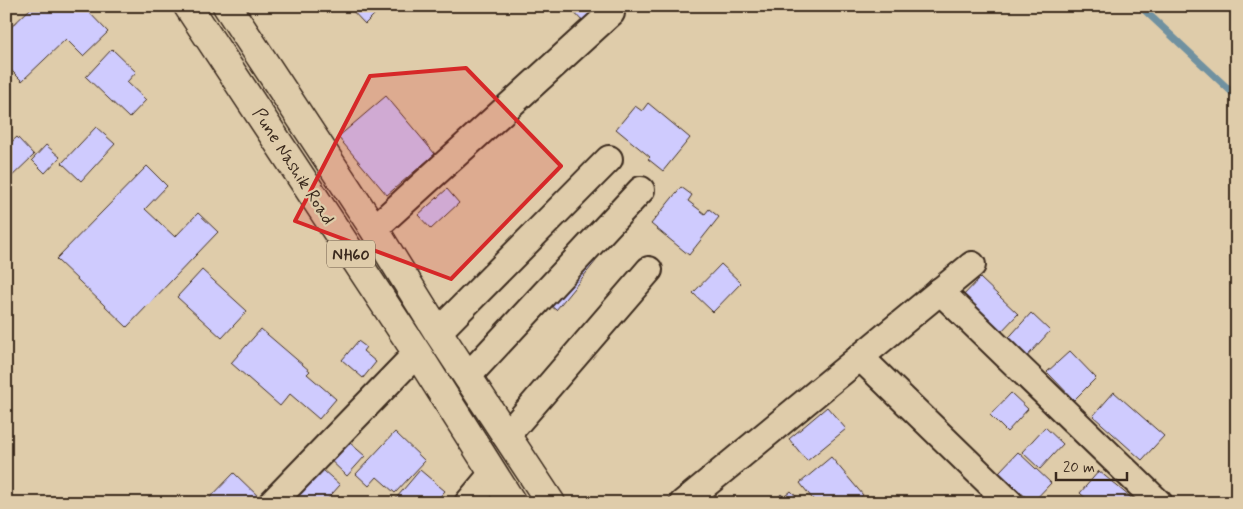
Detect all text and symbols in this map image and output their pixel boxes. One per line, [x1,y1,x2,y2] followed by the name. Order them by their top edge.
[246,103,340,230] street label: Pune Nashik Road
[327,240,375,268] road number: NH60
[1056,449,1127,481] scale bar
[1063,458,1095,478] text: 20 m

